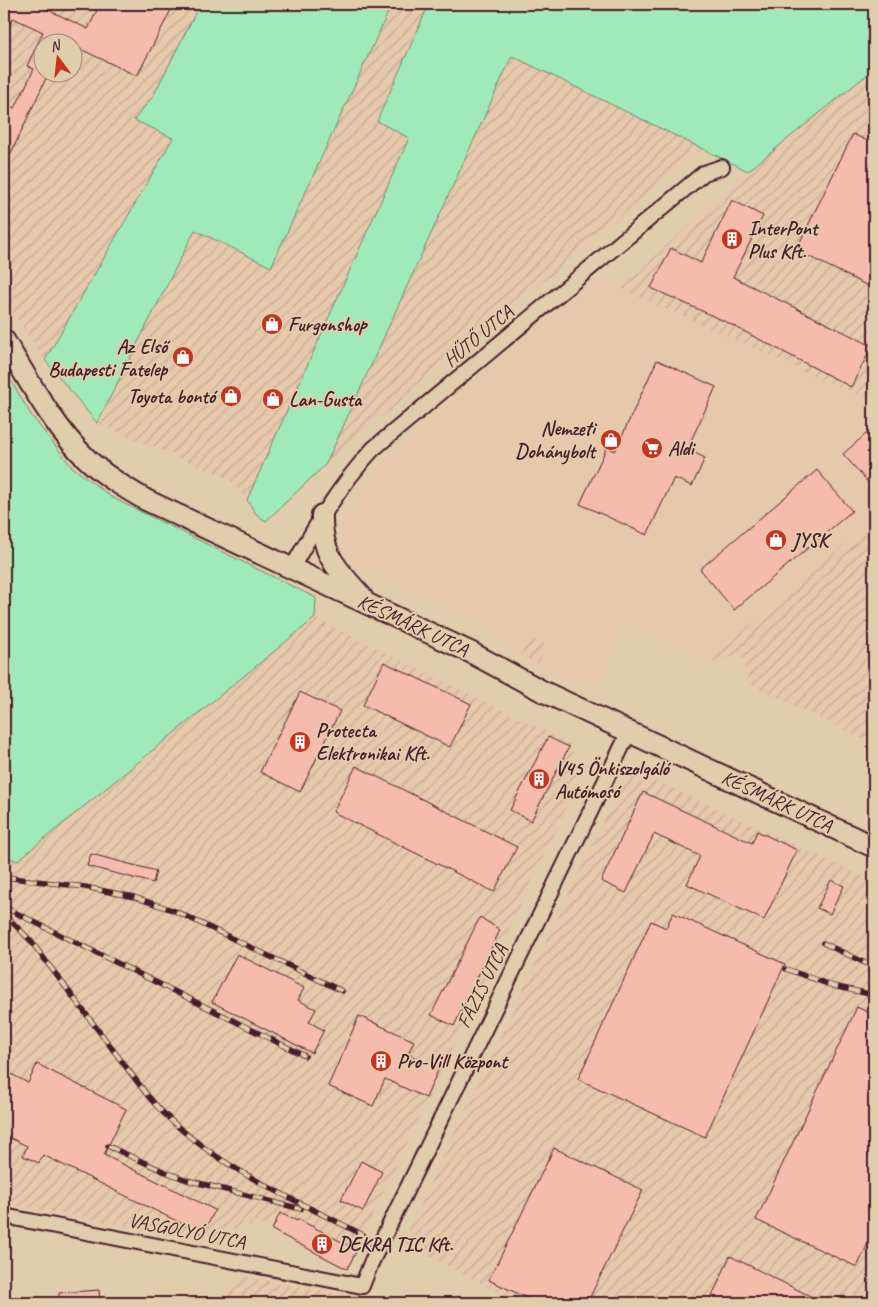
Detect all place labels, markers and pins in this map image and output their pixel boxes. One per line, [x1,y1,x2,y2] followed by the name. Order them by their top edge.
[748,216,820,264] place label: InterPont Plus Kft.
[720,227,744,251] building icon: InterPont Plus Kft.
[260,312,284,336] shop icon: Furgonshop
[288,312,368,337] place label: Furgonshop
[48,334,171,382] place label: Az Első Budapesti Fatelep
[171,345,195,369] shop icon: Az Első Budapesti Fatelep
[128,384,218,409] place label: Toyota bontó
[219,384,243,408] shop icon: Toyota bontó
[261,387,285,411] shop icon: Lan-Gusta
[289,387,363,412] place label: Lan-Gusta
[515,416,598,465] place label: Nemzeti Dohánybolt
[599,428,623,452] shop icon: Nemzeti Dohánybolt
[640,436,664,460] supermarket icon: Aldi
[668,436,697,461] place label: Aldi
[764,528,788,552] shop icon: JYSK
[790,528,832,553] place label: JYSK
[316,718,431,766] place label: Protecta Elektronikai Kft.
[288,730,312,754] building icon: Protecta Elektronikai Kft.
[555,756,671,804] place label: V45 Önkiszolgáló Autómosó
[527,767,551,791] building icon: V45 Önkiszolgáló Autómosó
[369,1049,393,1073] building icon: Pro-Vill Központ
[397,1049,509,1074] place label: Pro-Vill Központ
[310,1232,334,1256] building icon: DEKRA TIC Kft.
[338,1232,454,1257] place label: DEKRA TIC Kft.

